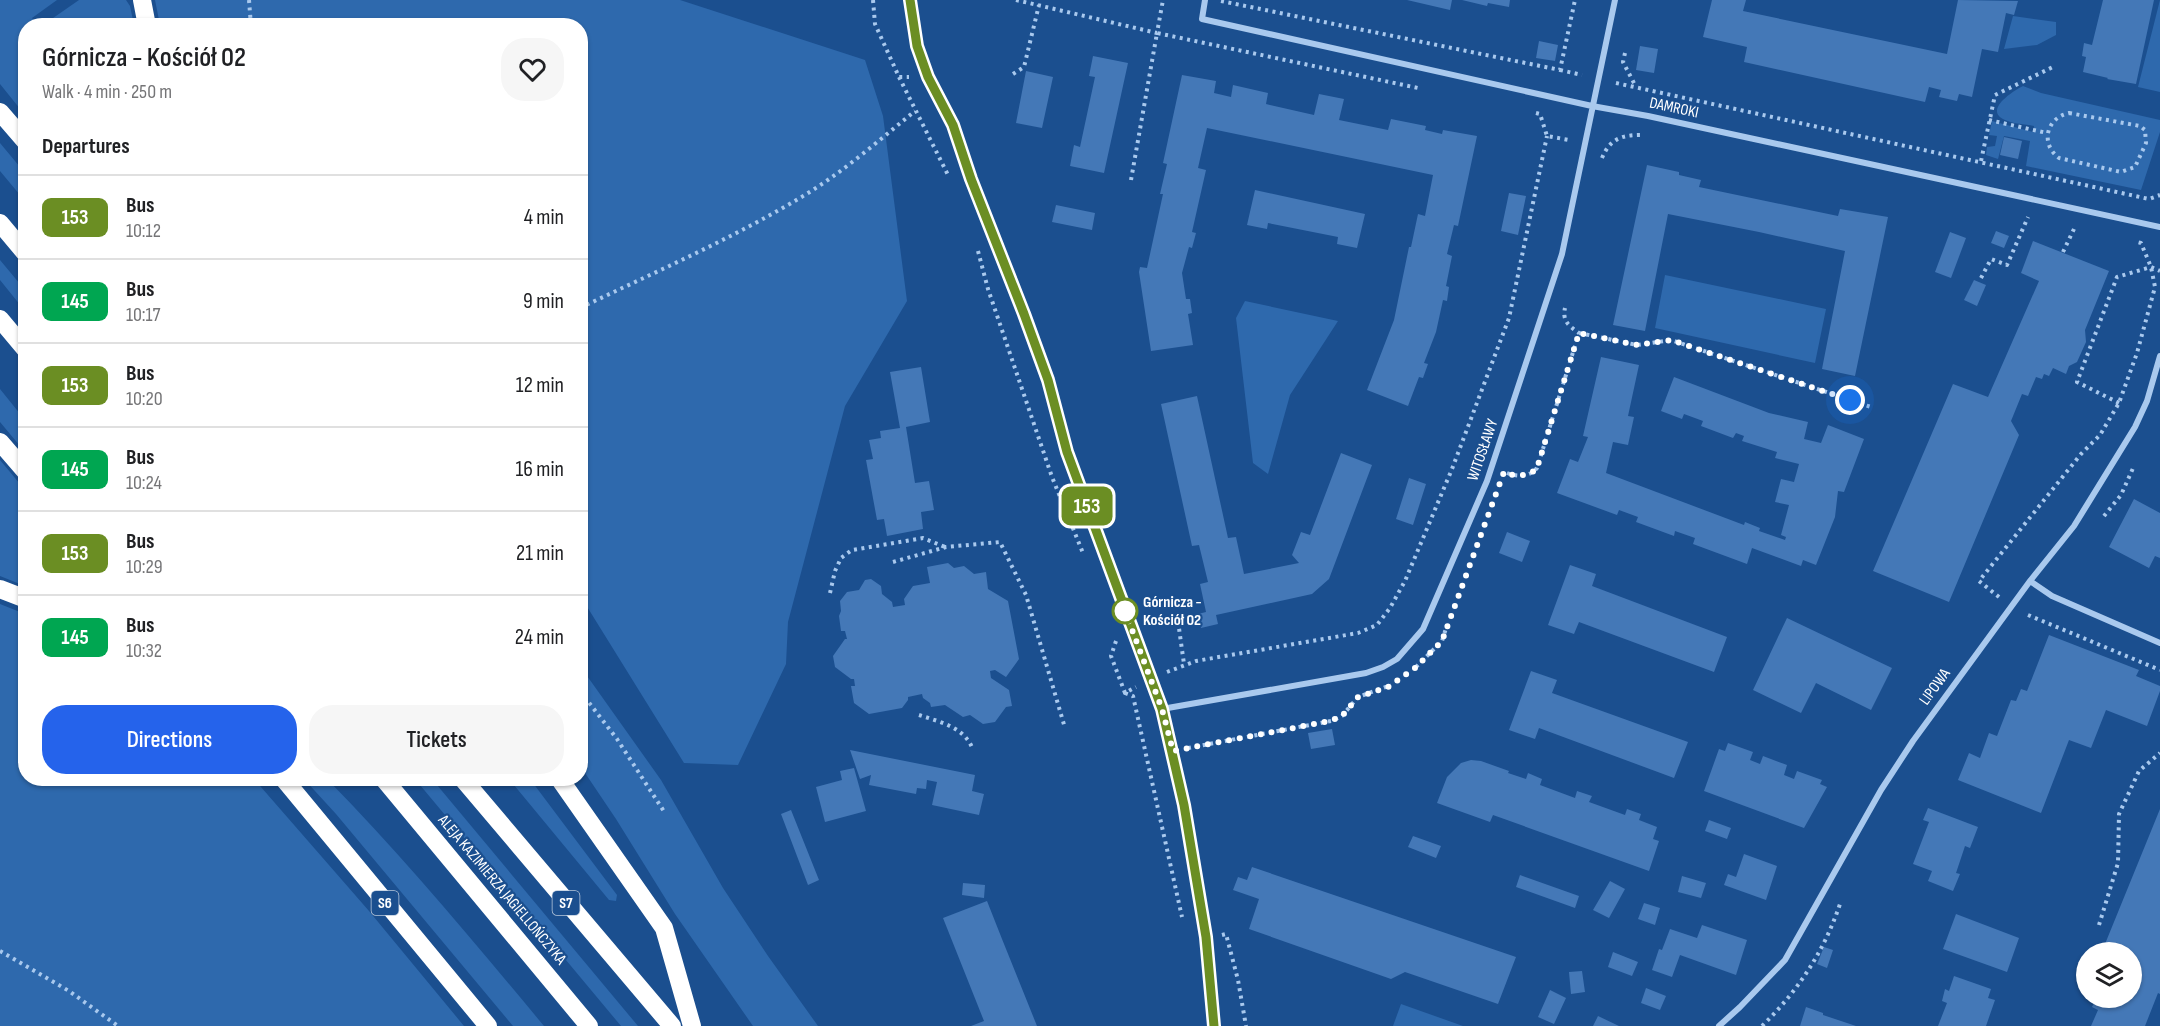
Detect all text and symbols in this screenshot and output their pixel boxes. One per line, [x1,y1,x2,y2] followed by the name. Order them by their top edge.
[501,38,564,101] button: heart
[42,41,246,74] text: Górnicza - Kościół 02
[42,80,172,104] text: Walk · 4 min · 250 m
[1648,94,1700,122] street label: DAMROKI
[42,133,130,160] text: Departures
[126,192,155,219] text: Bus
[524,204,564,231] text: 4 min
[62,205,88,230] text: 153
[126,219,161,243] text: 10:12
[126,276,155,303] text: Bus
[523,288,564,315] text: 9 min
[61,289,89,314] text: 145
[126,303,160,327] text: 10:17
[126,360,155,387] text: Bus
[516,372,564,399] text: 12 min
[62,373,88,398] text: 153
[1835,385,1865,415] your location
[126,387,163,411] text: 10:20
[1464,416,1503,483] street label: WITOSŁAWY
[126,444,155,471] text: Bus
[516,456,564,483] text: 16 min
[61,457,89,482] text: 145
[126,471,162,495] text: 10:24
[1052,486,1122,526] line badge: 153
[1074,494,1100,519] text: 153
[126,528,155,555] text: Bus
[516,540,564,567] text: 21 min
[62,541,88,566] text: 153
[126,555,163,579] text: 10:29
[1143,593,1202,630] place label: Górnicza - Kościół 02
[1112,598,1138,624] marker: Górnicza - Kościół 02
[126,612,155,639] text: Bus
[515,624,564,651] text: 24 min
[61,625,89,650] text: 145
[126,639,162,663] text: 10:32
[1915,665,1955,709] street label: LIPOWA
[42,705,297,774] button: Directions
[309,705,564,774] button: Tickets
[433,810,570,969] street label: ALEJA KAZIMIERZA JAGIELLOŃCZYKA
[372,891,398,915] road number: S6
[552,891,580,915] road number: S7
[2076,942,2142,1008] map controls
[2076,942,2142,1008] button: layers

